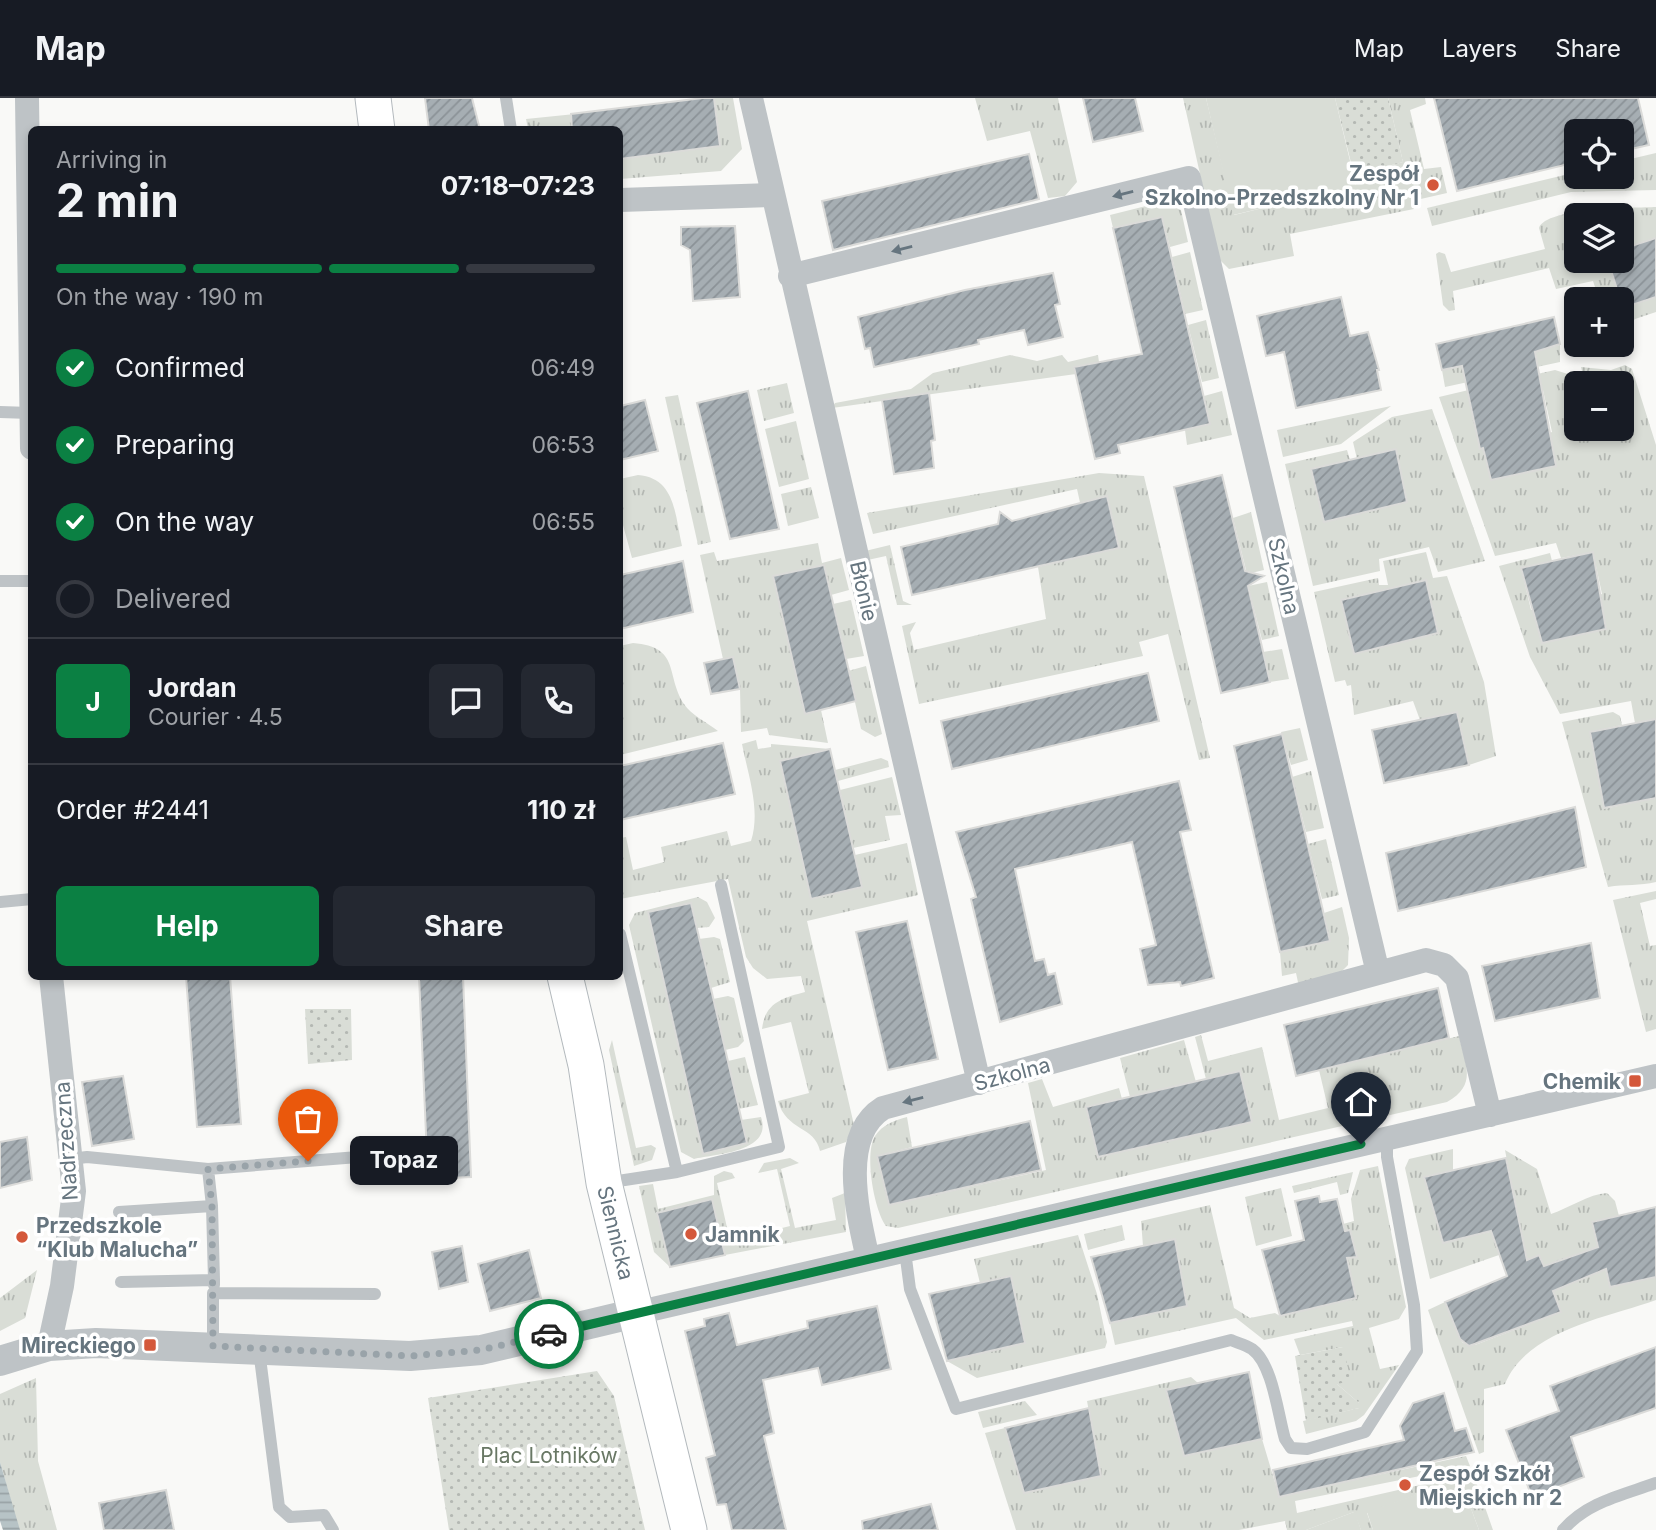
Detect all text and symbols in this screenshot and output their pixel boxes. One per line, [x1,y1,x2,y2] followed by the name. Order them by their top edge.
[35,28,106,68] text: Map
[1354,34,1404,63] text: Map
[1442,34,1517,63] text: Layers
[1555,34,1621,63] text: Share
[1564,119,1634,441] map controls
[1564,119,1634,189] button: locate
[56,146,167,174] text: Arriving in
[1145,161,1419,210] place label: Zespół Szkolno-Przedszkolny Nr 1
[441,170,595,201] text: 07:18–07:23
[56,172,179,228] text: 2 min
[1425,177,1441,193] marker: Zespół Szkolno-Przedszkolny Nr 1
[1112,189,1134,200] one-way arrow
[1564,203,1634,273] button: layers
[891,244,913,255] one-way arrow
[56,283,263,311] text: On the way · 190 m
[1564,287,1634,357] button: +
[56,349,94,387] icon: check
[115,352,245,383] text: Confirmed
[530,354,595,382] text: 06:49
[1564,371,1634,441] button: −
[56,426,94,464] icon: check
[115,429,235,460] text: Preparing
[531,431,595,459] text: 06:53
[56,503,94,541] icon: check
[115,506,254,537] text: On the way
[532,508,595,536] text: 06:55
[1263,535,1305,617] street label: Szkolna
[845,558,883,624] street label: Błonie
[115,583,231,614] text: Delivered
[429,664,503,738] button: chat
[521,664,595,738] button: phone
[148,672,237,703] text: Jordan
[85,686,101,717] text: J
[148,703,283,731] text: Courier · 4.5
[56,794,209,825] text: Order #2441
[527,794,595,825] text: 110 zł
[56,886,319,966] button: Help
[333,886,595,966] button: Share
[971,1052,1053,1096] street label: Szkolna
[1543,1069,1622,1094] place label: Chemik
[1331,1072,1391,1144] pin
[1627,1073,1643,1089] marker: Chemik
[49,1081,83,1201] street label: Nadrzeczna
[1342,1083,1380,1121] icon: home
[278,1089,338,1161] pin
[902,1095,924,1106] one-way arrow
[289,1100,327,1138] icon: bag
[350,1136,458,1186] callout: Topaz
[370,1146,438,1174] text: Topaz
[593,1183,640,1282] street label: Siennicka
[36,1213,198,1262] place label: Przedszkole “Klub Malucha”
[705,1222,780,1247] place label: Jamnik
[683,1226,699,1242] marker: Jamnik
[14,1229,30,1245] marker: Przedszkole “Klub Malucha”
[514,1299,584,1369] courier
[530,1315,568,1353] icon: car
[21,1333,136,1358] place label: Mireckiego
[142,1337,158,1353] marker: Mireckiego
[480,1443,618,1468] park label: Plac Lotników
[1419,1461,1562,1510] place label: Zespół Szkół Miejskich nr 2
[1397,1477,1413,1493] marker: Zespół Szkół Miejskich nr 2

